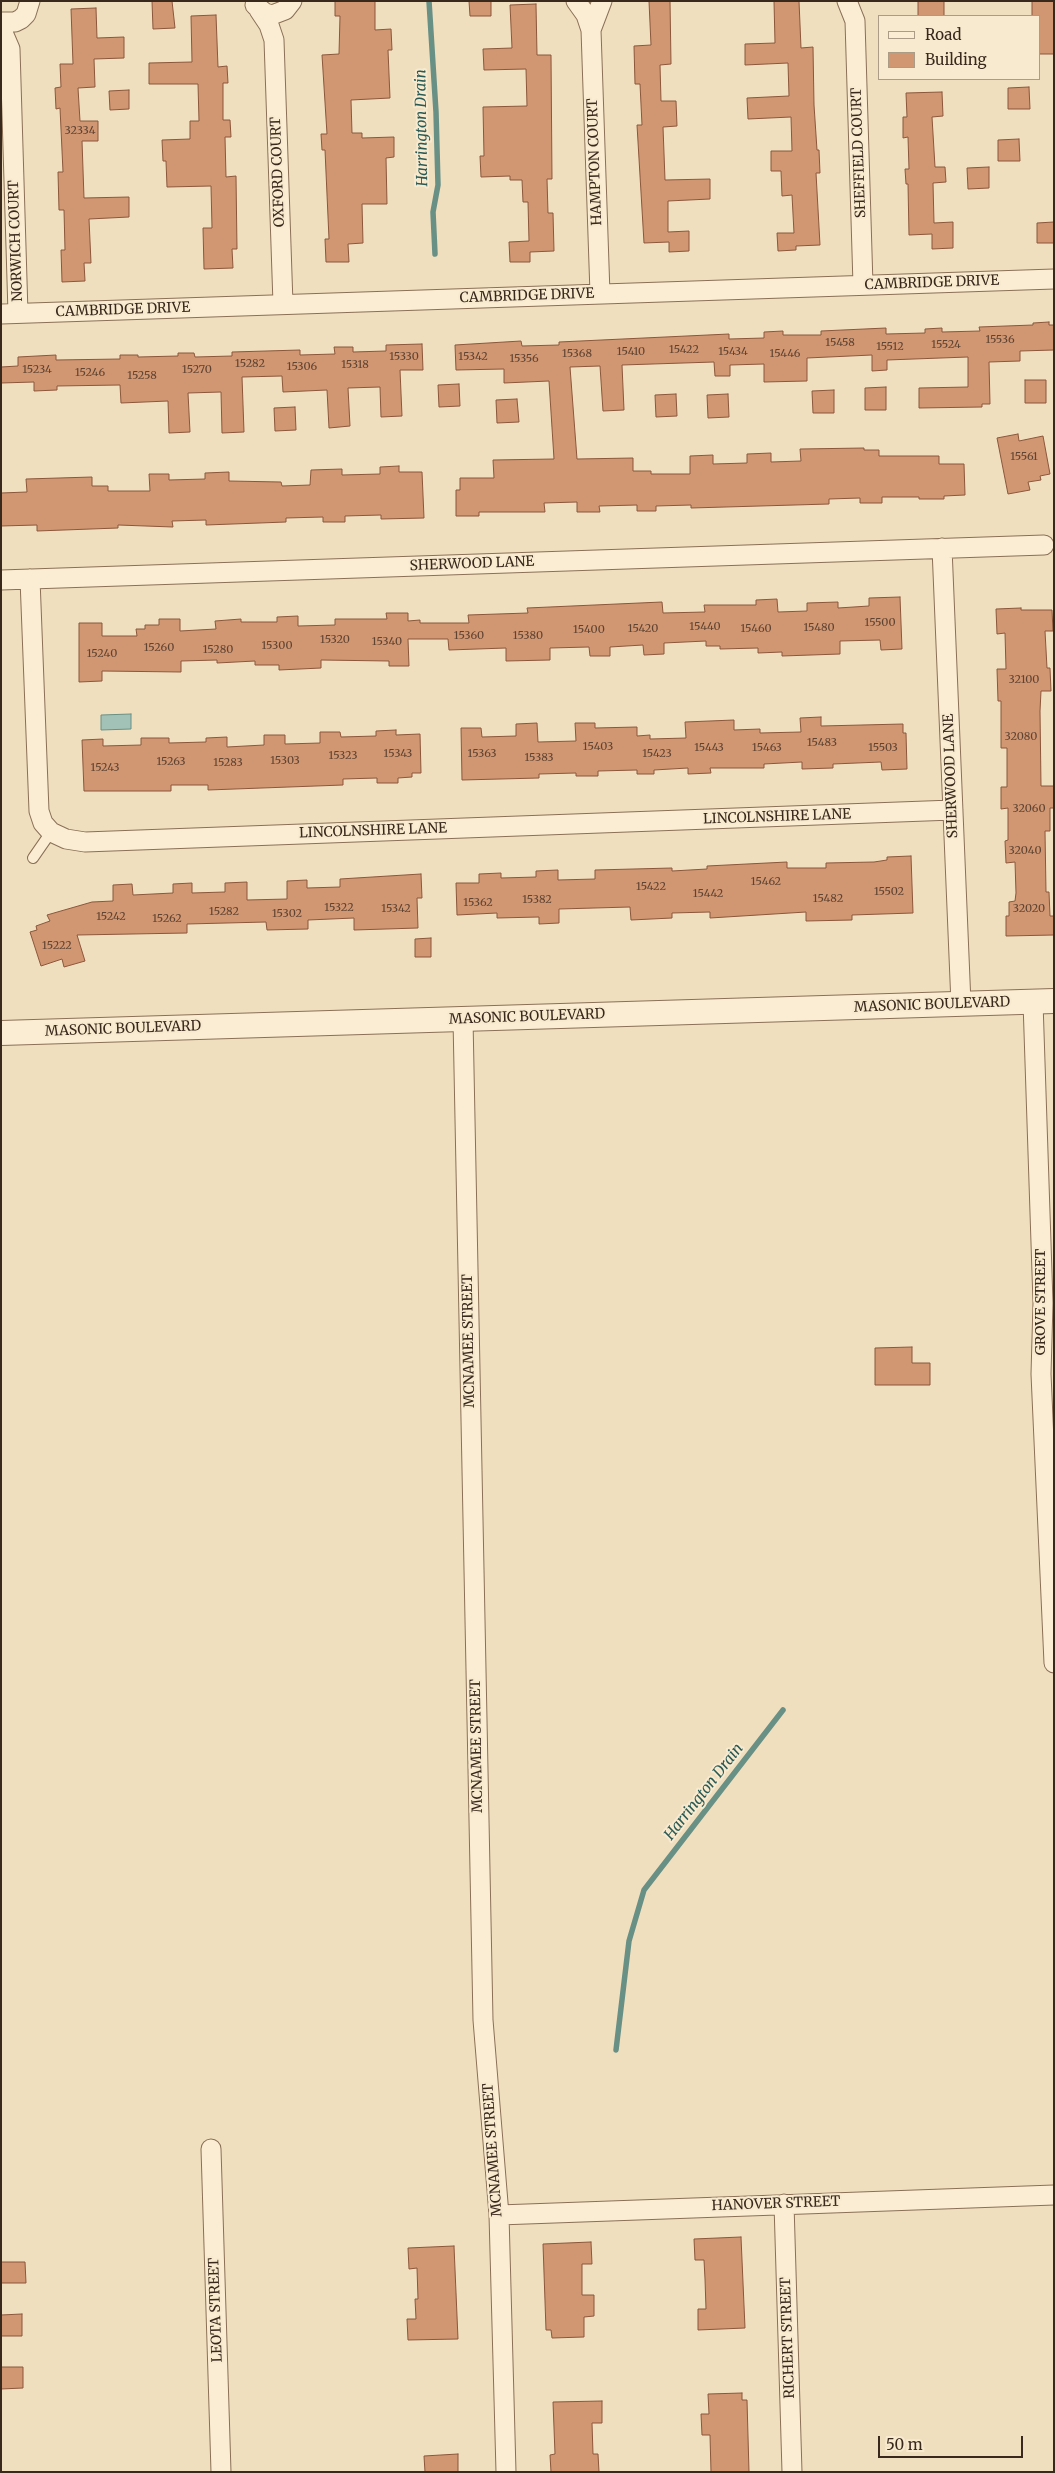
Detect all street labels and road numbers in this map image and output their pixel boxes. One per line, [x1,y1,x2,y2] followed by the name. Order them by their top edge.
[848,87,870,219] street label: SHEFFIELD COURT
[584,98,606,226] street label: HAMPTON COURT
[268,117,288,227] street label: OXFORD COURT
[5,180,27,302] street label: NORWICH COURT
[864,272,1000,294] street label: CAMBRIDGE DRIVE
[459,285,595,307] street label: CAMBRIDGE DRIVE
[55,299,191,321] street label: CAMBRIDGE DRIVE
[409,553,535,575] street label: SHERWOOD LANE
[940,713,962,839] street label: SHERWOOD LANE
[703,806,851,828] street label: LINCOLNSHIRE LANE
[299,820,447,842] street label: LINCOLNSHIRE LANE
[854,994,1010,1016] street label: MASONIC BOULEVARD
[449,1006,605,1028] street label: MASONIC BOULEVARD
[45,1018,201,1040] street label: MASONIC BOULEVARD
[1033,1249,1049,1355] street label: GROVE STREET
[459,1274,479,1408] street label: MCNAMEE STREET
[467,1679,487,1813] street label: MCNAMEE STREET
[480,2083,506,2217] street label: MCNAMEE STREET
[711,2193,841,2215] street label: HANOVER STREET
[206,2257,226,2363] street label: LEOTA STREET
[777,2277,799,2399] street label: RICHERT STREET

